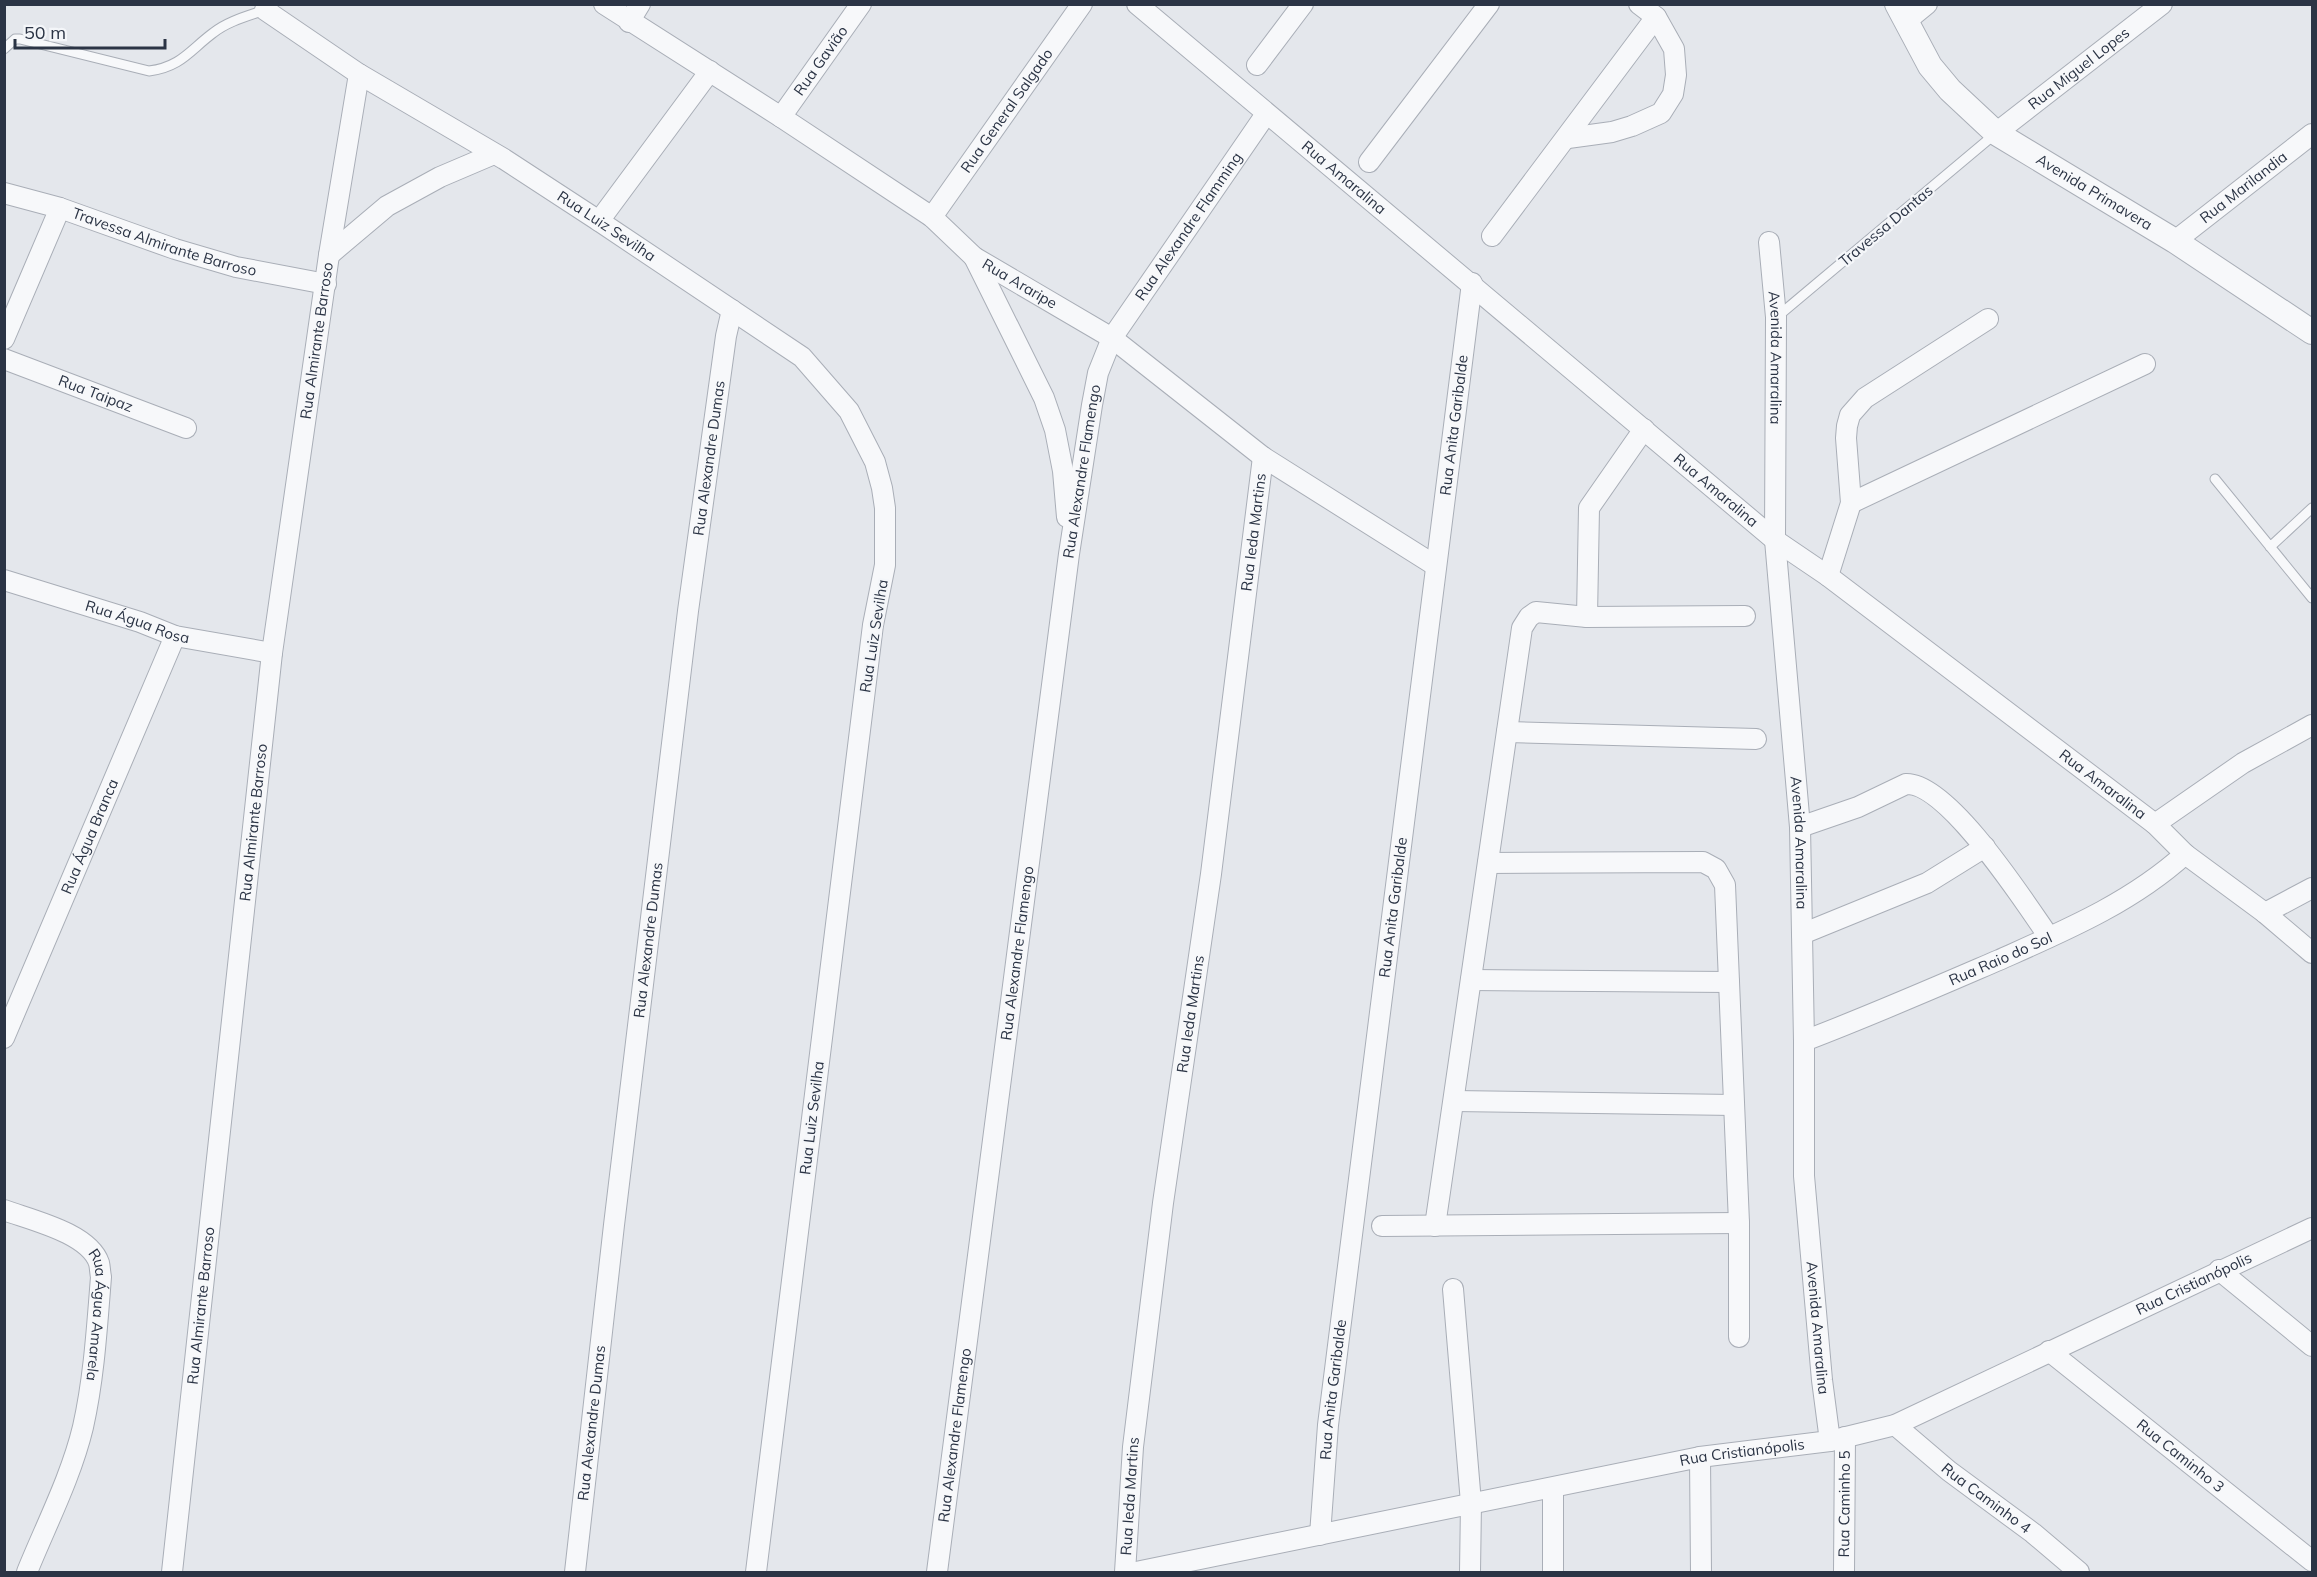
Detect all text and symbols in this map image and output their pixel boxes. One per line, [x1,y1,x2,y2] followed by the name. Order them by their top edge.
[15,12,165,50] scale bar
[24,21,66,44] text: 50 m
[789,22,852,99] street label: Rua Gavião
[2024,23,2133,113] street label: Rua Miguel Lopes
[956,45,1057,176] street label: Rua General Salgado
[1298,136,1390,218] street label: Rua Amaralina
[2196,147,2291,227] street label: Rua Marilandia
[1131,148,1246,304] street label: Rua Alexandre Flamming
[2033,149,2156,234] street label: Avenida Primavera
[1835,181,1936,270] street label: Travessa Dantas
[554,186,660,265] street label: Rua Luiz Sevilha
[70,203,258,280] street label: Travessa Almirante Barroso
[979,254,1061,313] street label: Rua Araripe
[296,261,337,420] street label: Rua Almirante Barroso
[1765,290,1786,425] street label: Avenida Amaralina
[1435,354,1472,496] street label: Rua Anita Garibalde
[56,371,136,416] street label: Rua Taipaz
[689,379,729,537] street label: Rua Alexandre Dumas
[1058,383,1105,560] street label: Rua Alexandre Flamengo
[1670,449,1762,531] street label: Rua Amaralina
[1236,472,1270,592] street label: Rua Ieda Martins
[855,578,892,694] street label: Rua Luiz Sevilha
[83,596,191,647] street label: Rua Água Rosa
[235,743,271,902] street label: Rua Almirante Barroso
[2056,745,2150,823] street label: Rua Amaralina
[1787,775,1812,910] street label: Avenida Amaralina
[56,776,122,897] street label: Rua Água Branca
[1375,836,1411,979] street label: Rua Anita Garibalde
[629,861,667,1019] street label: Rua Alexandre Dumas
[996,865,1037,1041] street label: Rua Alexandre Flamengo
[1946,928,2055,989] street label: Rua Raio do Sol
[1172,954,1208,1074] street label: Rua Ieda Martins
[795,1060,828,1176] street label: Rua Luiz Sevilha
[182,1226,219,1385] street label: Rua Almirante Barroso
[82,1245,111,1382] street label: Rua Água Amarela
[2133,1248,2255,1319] street label: Rua Cristianópolis
[1803,1261,1834,1396] street label: Avenida Amaralina
[1315,1318,1350,1461] street label: Rua Anita Garibalde
[573,1344,609,1502] street label: Rua Alexandre Dumas
[934,1347,975,1523] street label: Rua Alexandre Flamengo
[2133,1415,2228,1496] street label: Rua Caminho 3
[1678,1434,1806,1470] street label: Rua Cristianópolis
[1116,1436,1143,1556] street label: Rua Ieda Martins
[1834,1450,1854,1558] street label: Rua Caminho 5
[1938,1459,2035,1537] street label: Rua Caminho 4

